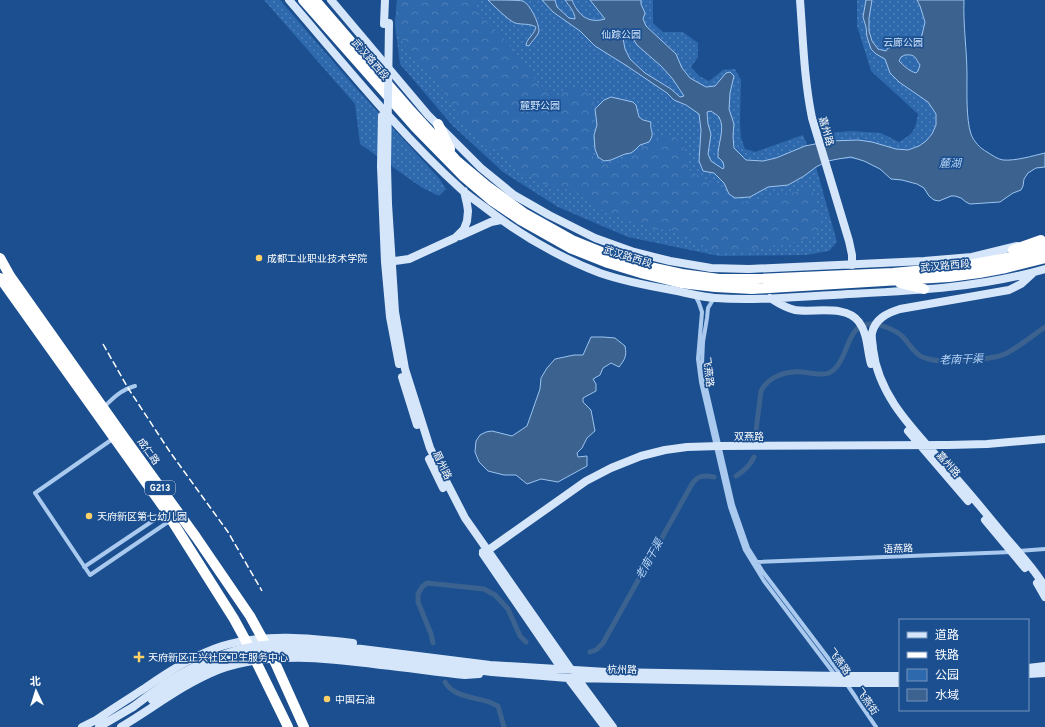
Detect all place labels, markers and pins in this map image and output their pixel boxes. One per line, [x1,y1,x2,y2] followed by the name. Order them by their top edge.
[254,253,264,263] marker: 成都工业职业技术学院
[267,253,367,266] place label: 成都工业职业技术学院
[84,511,94,521] marker: 天府新区第七幼儿园
[97,511,187,524] place label: 天府新区第七幼儿园
[133,651,145,663] marker: 天府新区正兴社区卫生服务中心
[148,652,288,665] place label: 天府新区正兴社区卫生服务中心
[322,694,332,704] marker: 中国石油
[335,694,375,707] place label: 中国石油

